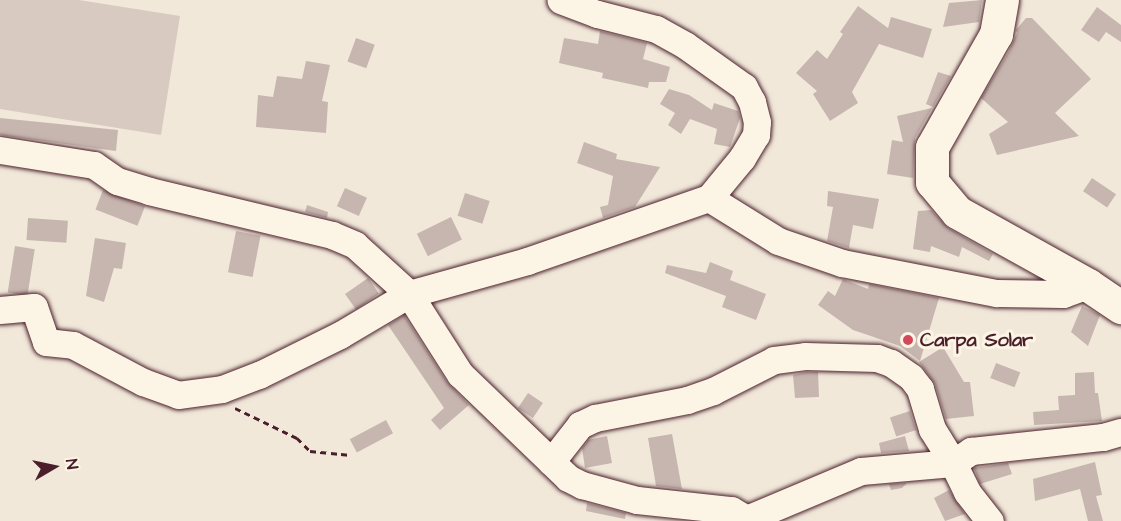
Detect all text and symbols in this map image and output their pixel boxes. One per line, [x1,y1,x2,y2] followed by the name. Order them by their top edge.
[920,328,1033,352] place label: Carpa Solar
[901,333,915,347] marker: Carpa Solar
[24,437,84,497] north arrow
[60,458,83,471] text: N

